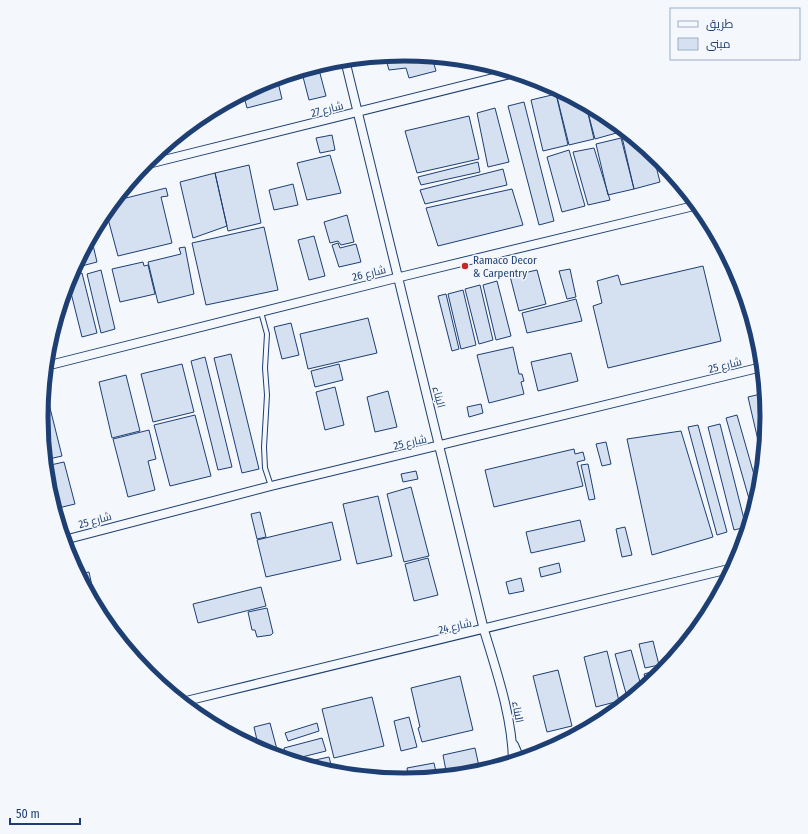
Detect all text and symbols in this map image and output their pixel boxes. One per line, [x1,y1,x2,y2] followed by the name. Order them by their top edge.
[670,8,800,60] legend
[706,17,734,31] text: طريق
[706,37,731,51] text: مبنى
[309,99,345,121] street label: شارع 27
[473,254,537,280] place label: Ramaco Decor & Carpentry
[460,261,470,271] marker: Ramaco Decor & Carpentry
[351,263,388,285] street label: شارع 26
[707,355,743,377] street label: شارع 25
[429,385,448,409] street label: البناء
[392,432,428,454] street label: شارع 25
[77,510,113,532] street label: شارع 25
[437,616,473,638] street label: شارع 24
[509,700,526,724] street label: البناء
[10,800,80,826] scale bar
[16,807,40,821] text: 50 m

